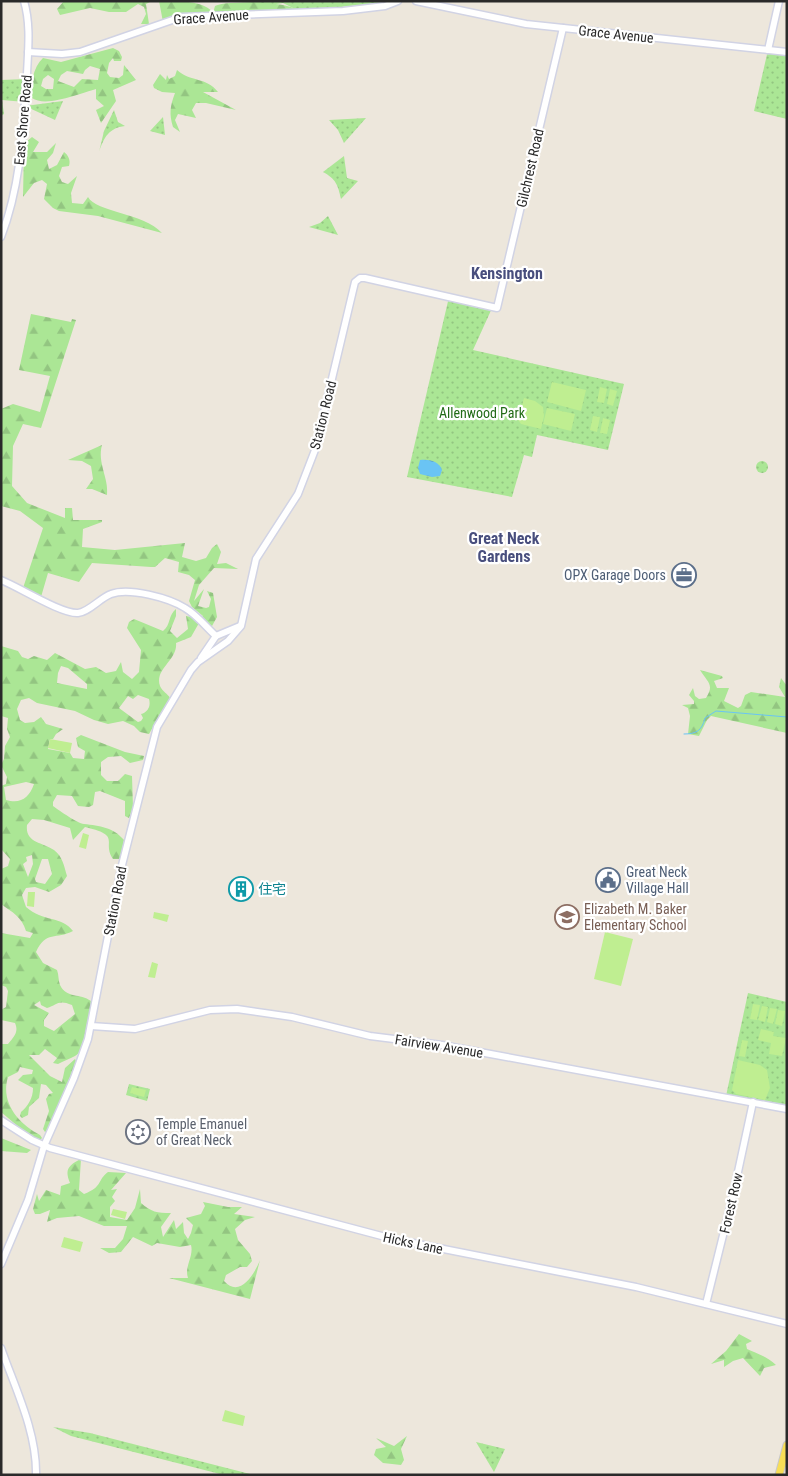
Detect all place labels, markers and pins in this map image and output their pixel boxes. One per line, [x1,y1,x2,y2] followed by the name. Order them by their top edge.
[671,562,697,588] office icon: OPX Garage Doors
[564,567,666,583] place label: OPX Garage Doors
[626,864,689,896] place label: Great Neck Village Hall
[595,867,621,893] public building icon: Great Neck Village Hall
[228,876,254,902] building icon: 住宅
[258,881,286,897] place label: 住宅
[584,901,687,933] place label: Elizabeth M. Baker Elementary School
[554,904,580,930] school or university icon: Elizabeth M. Baker Elementary School
[156,1116,247,1148] place label: Temple Emanuel of Great Neck
[125,1119,151,1145] synagogue icon: Temple Emanuel of Great Neck

